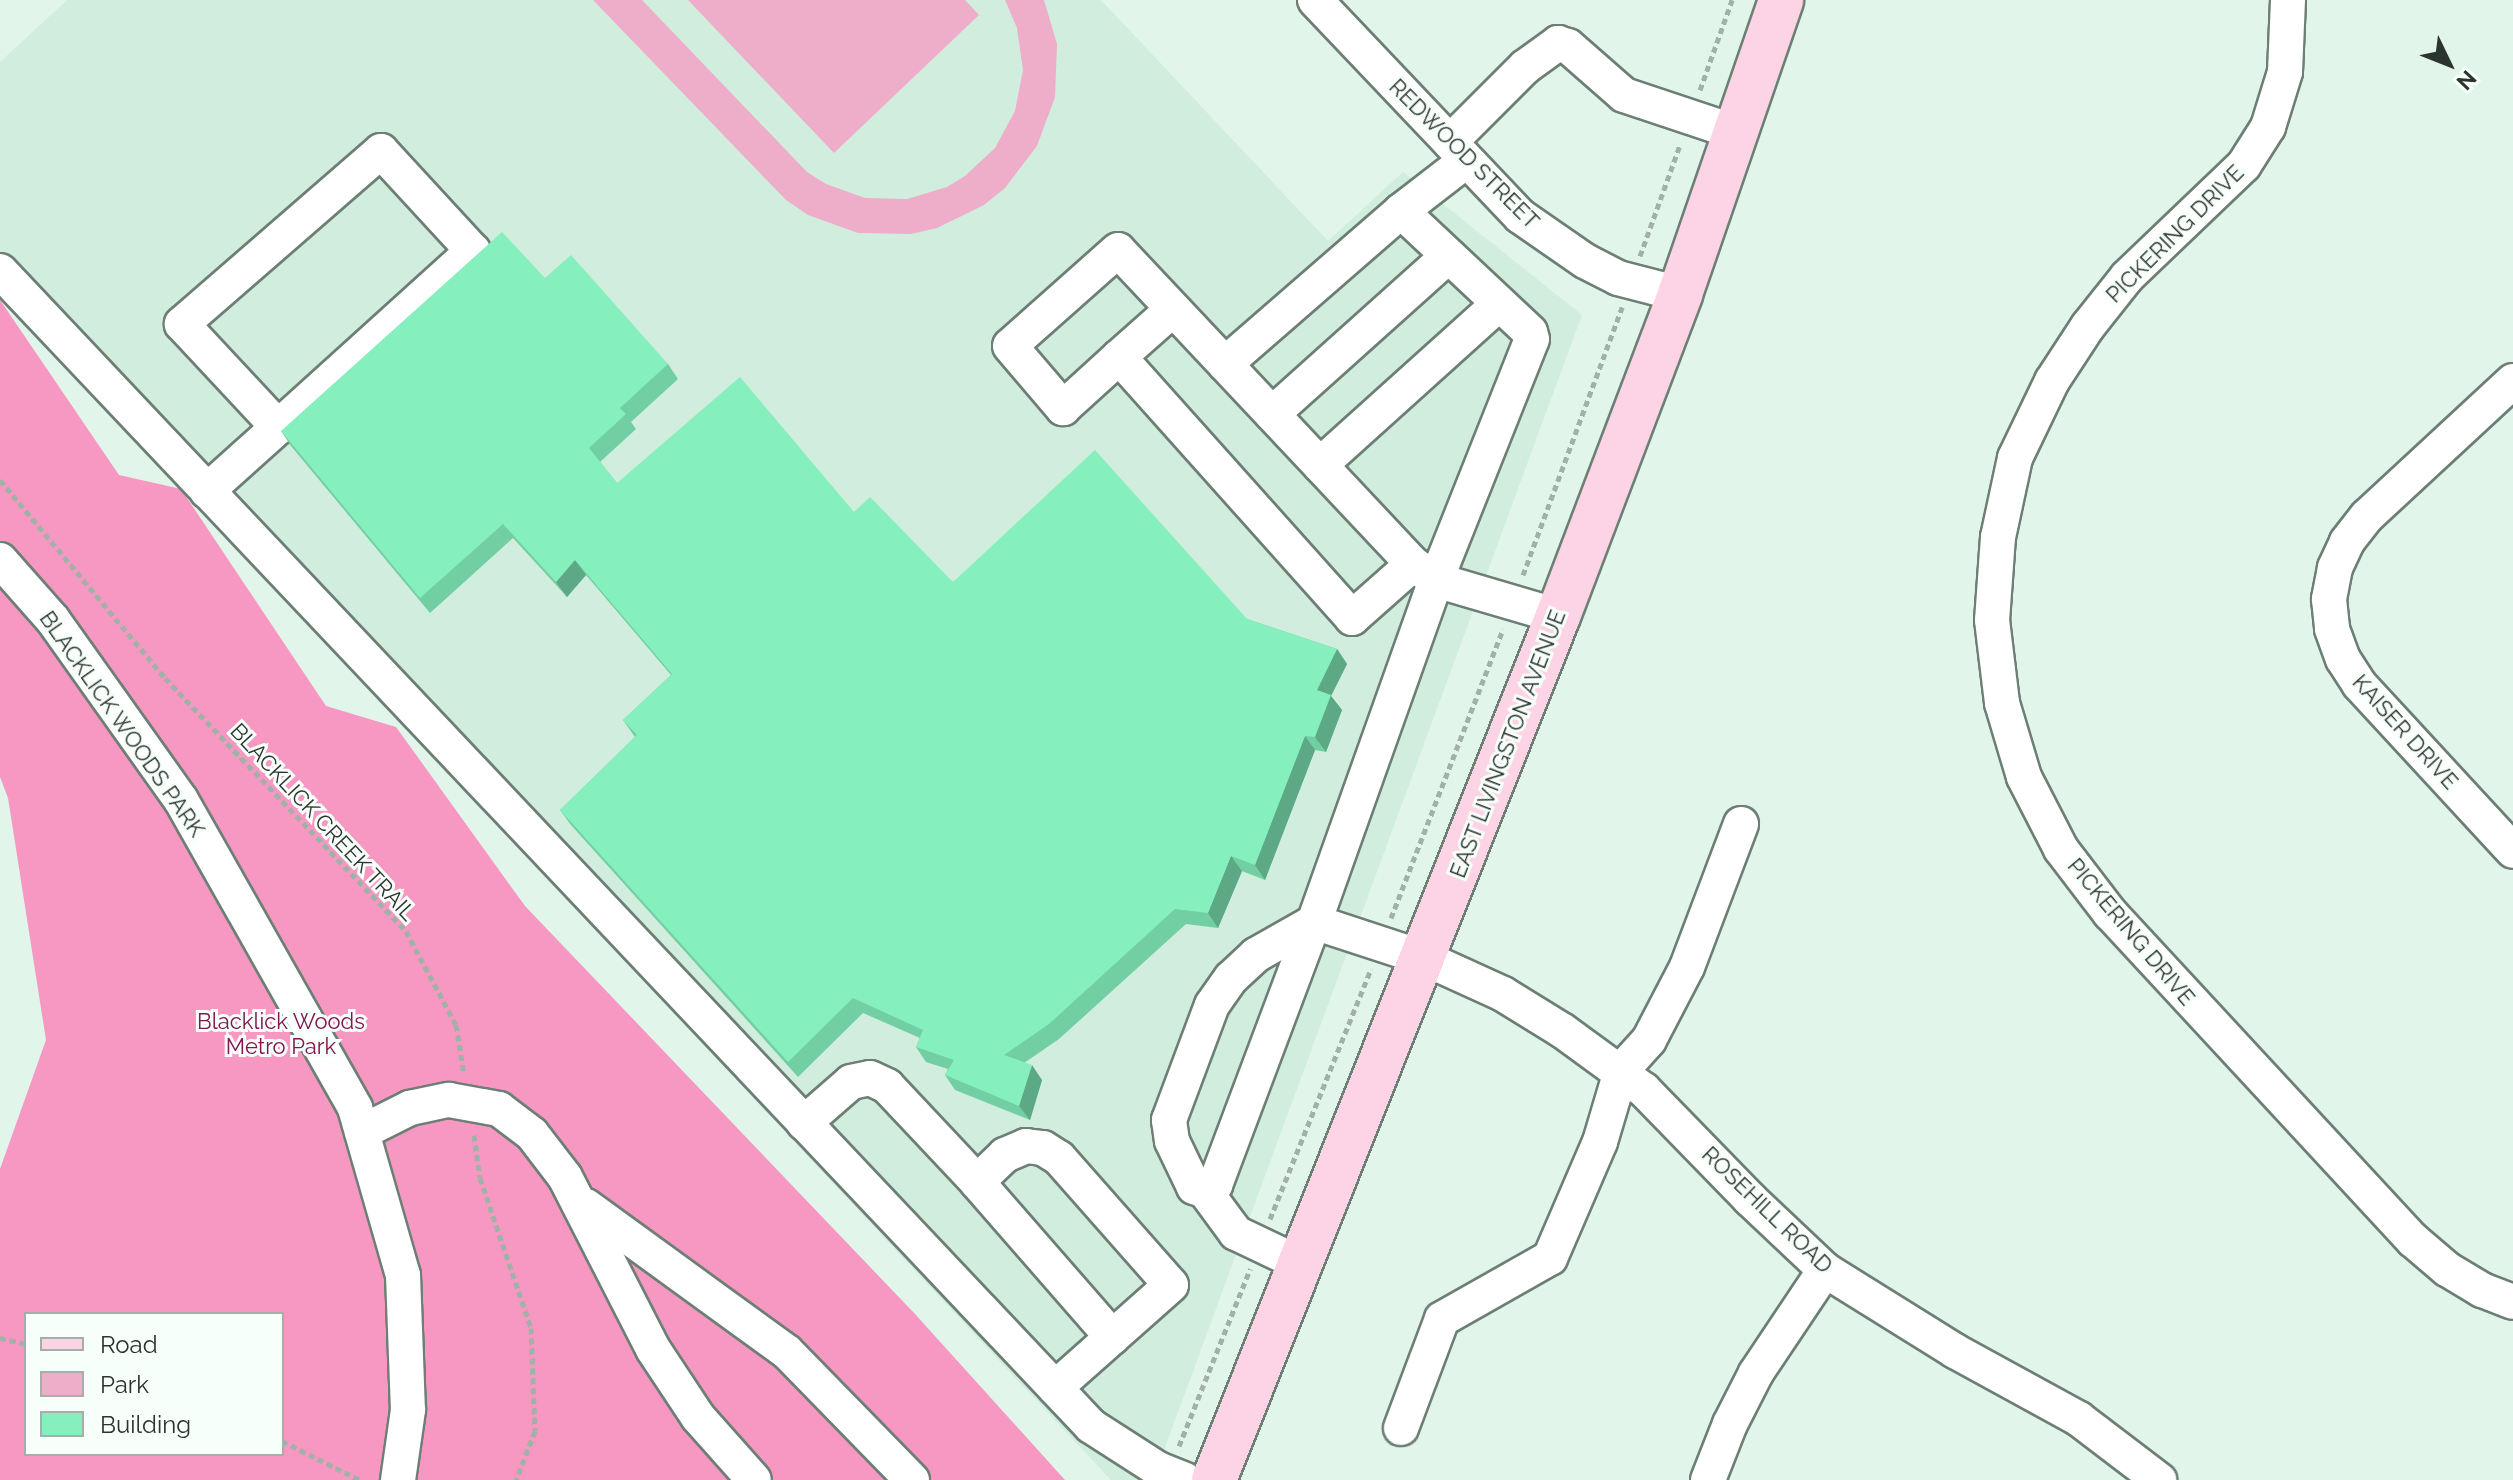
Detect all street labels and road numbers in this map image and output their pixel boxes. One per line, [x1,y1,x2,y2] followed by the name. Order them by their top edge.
[1384,74,1544,234] street label: REDWOOD STREET
[2101,160,2249,308] street label: PICKERING DRIVE
[34,606,210,842] street label: BLACKLICK WOODS PARK
[1444,606,1572,882] street label: EAST LIVINGSTON AVENUE
[2347,669,2463,795] street label: KAISER DRIVE
[224,718,422,926] street label: BLACKLICK CREEK TRAIL
[2062,853,2200,1011] street label: PICKERING DRIVE
[1696,1141,1838,1279] street label: ROSEHILL ROAD

